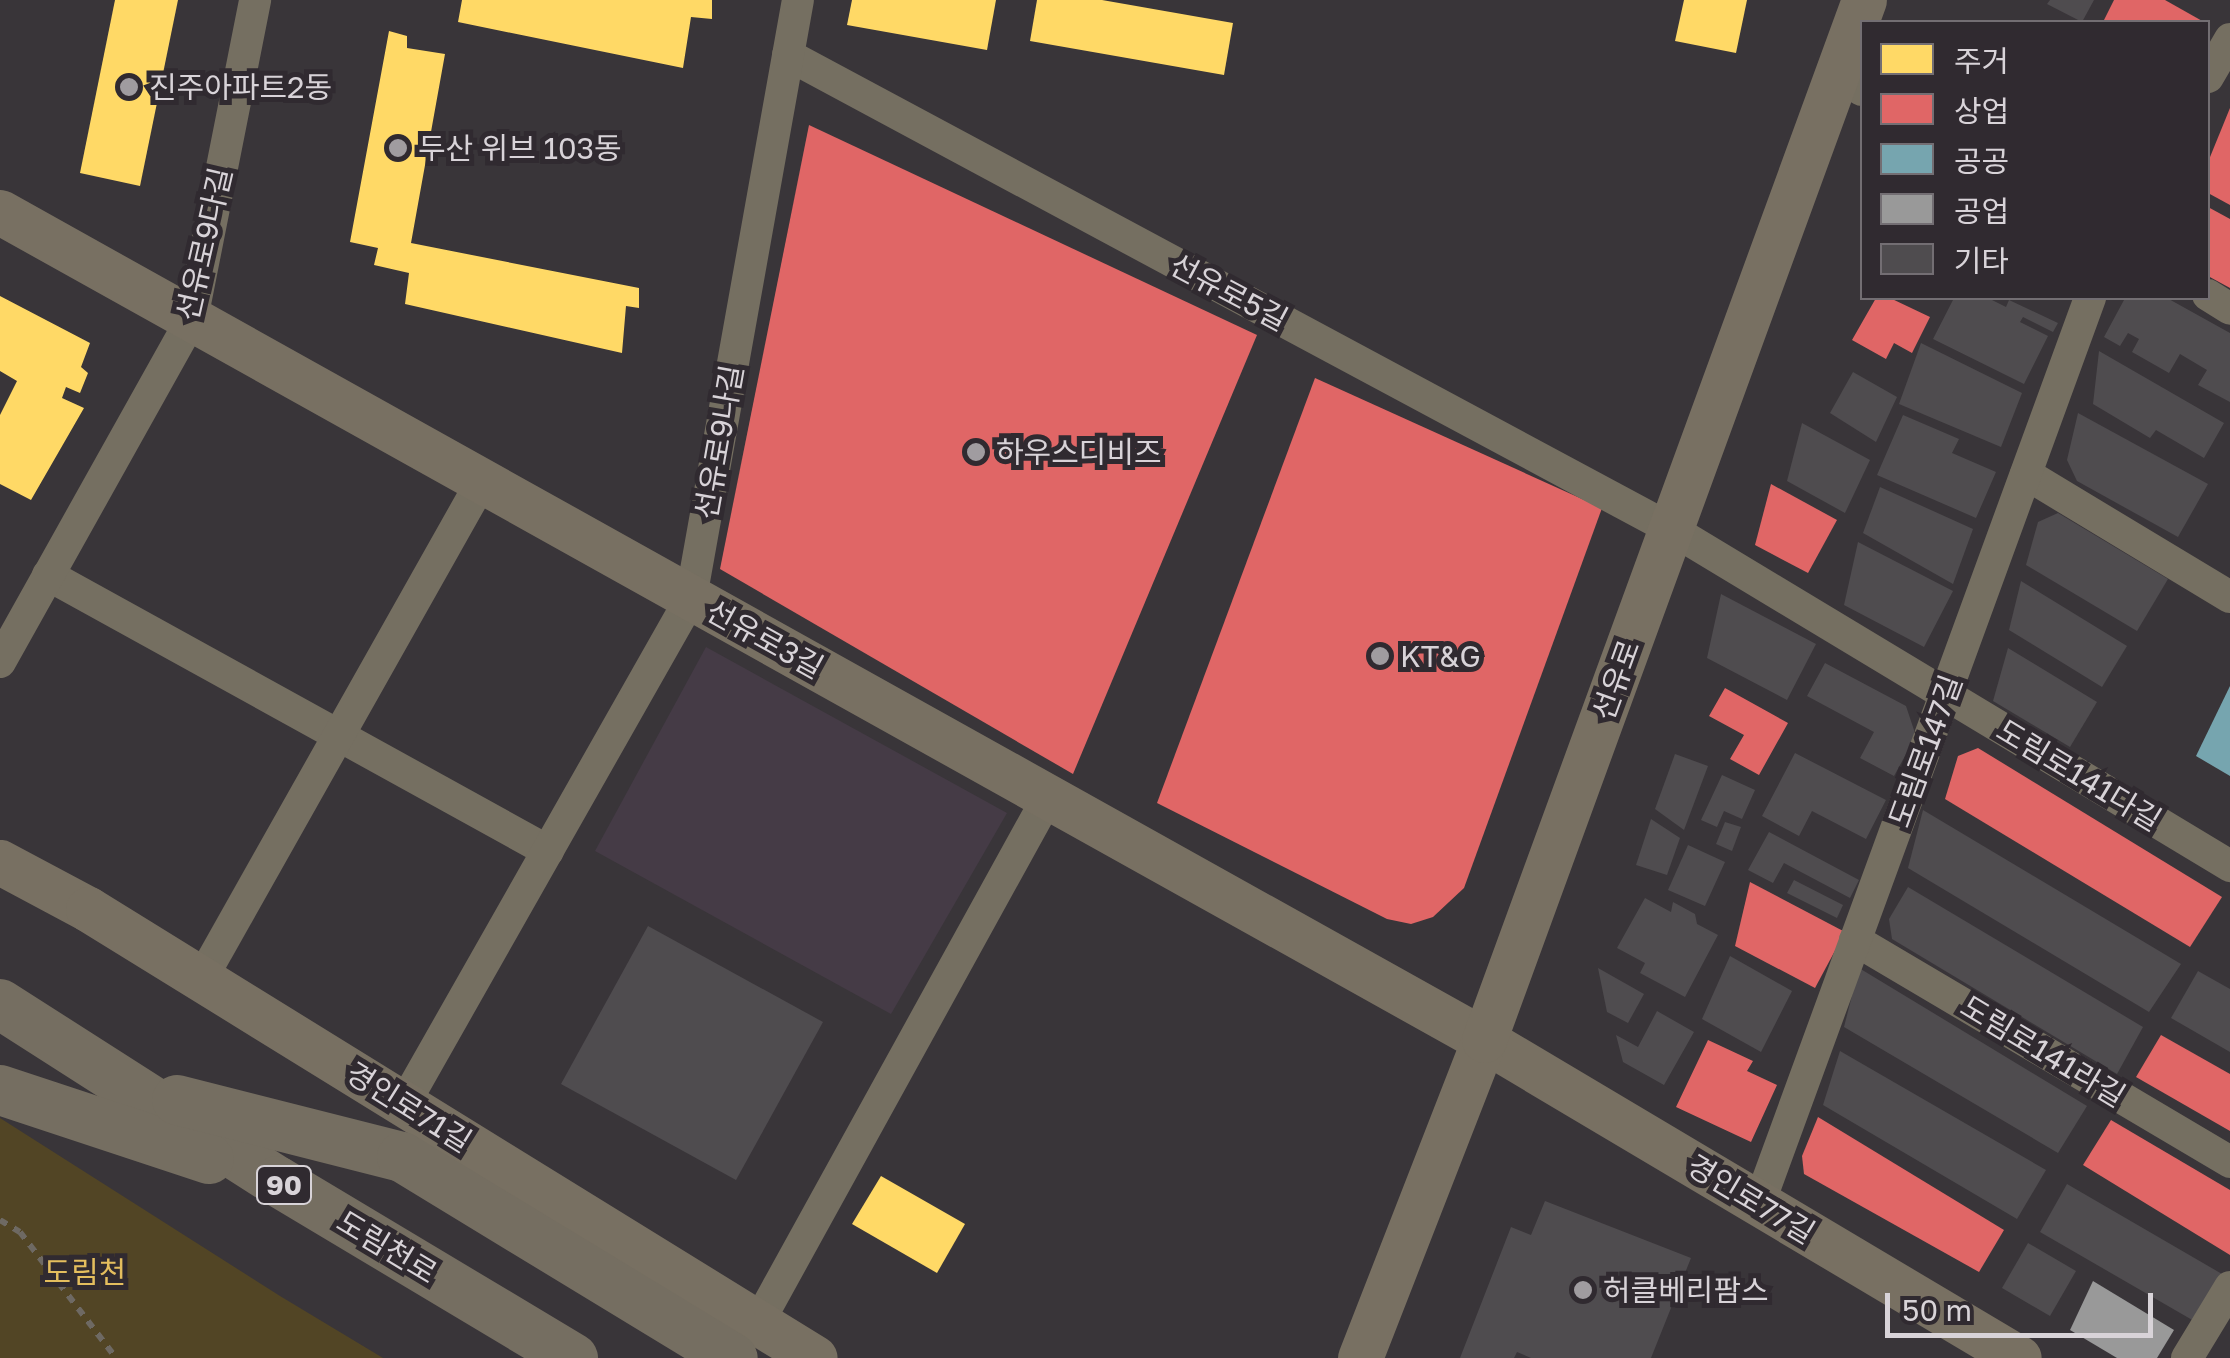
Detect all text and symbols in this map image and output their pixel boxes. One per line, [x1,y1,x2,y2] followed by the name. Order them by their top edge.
[1860,20,2210,300] legend
[1954,43,2009,79] text: 주거
[149,69,332,105] place label: 진주아파트2동
[118,76,140,98] marker: 진주아파트2동
[1954,93,2009,129] text: 상업
[418,130,622,166] place label: 두산 위브 103동
[387,137,409,159] marker: 두산 위브 103동
[1954,143,2009,179] text: 공공
[169,164,239,324] street label: 선유로9다길
[1954,193,2009,229] text: 공업
[1954,243,2009,279] text: 기타
[1164,246,1294,338] street label: 선유로5길
[688,362,750,522] street label: 선유로9나길
[996,434,1162,470] place label: 하우스디비즈
[965,441,987,463] marker: 하우스디비즈
[700,592,830,686] street label: 선유로3길
[1585,635,1647,725] street label: 선유로
[1400,638,1481,674] place label: KT&G
[1369,645,1391,667] marker: KT&G
[1881,670,1969,832] street label: 도림로147길
[1990,712,2168,838] street label: 도림로141다길
[1954,988,2132,1114] street label: 도림로141라길
[340,1054,478,1160] street label: 경인로71길
[1681,1147,1821,1251] street label: 경인로77길
[254,1162,314,1208] road number: 90
[330,1203,444,1291] street label: 도림천로
[44,1254,126,1290] park label: 도림천
[1603,1272,1769,1308] place label: 허클베리팜스
[1890,1273,2158,1335] scale bar
[1572,1279,1594,1301] marker: 허클베리팜스
[1902,1292,1972,1328] text: 50 m

